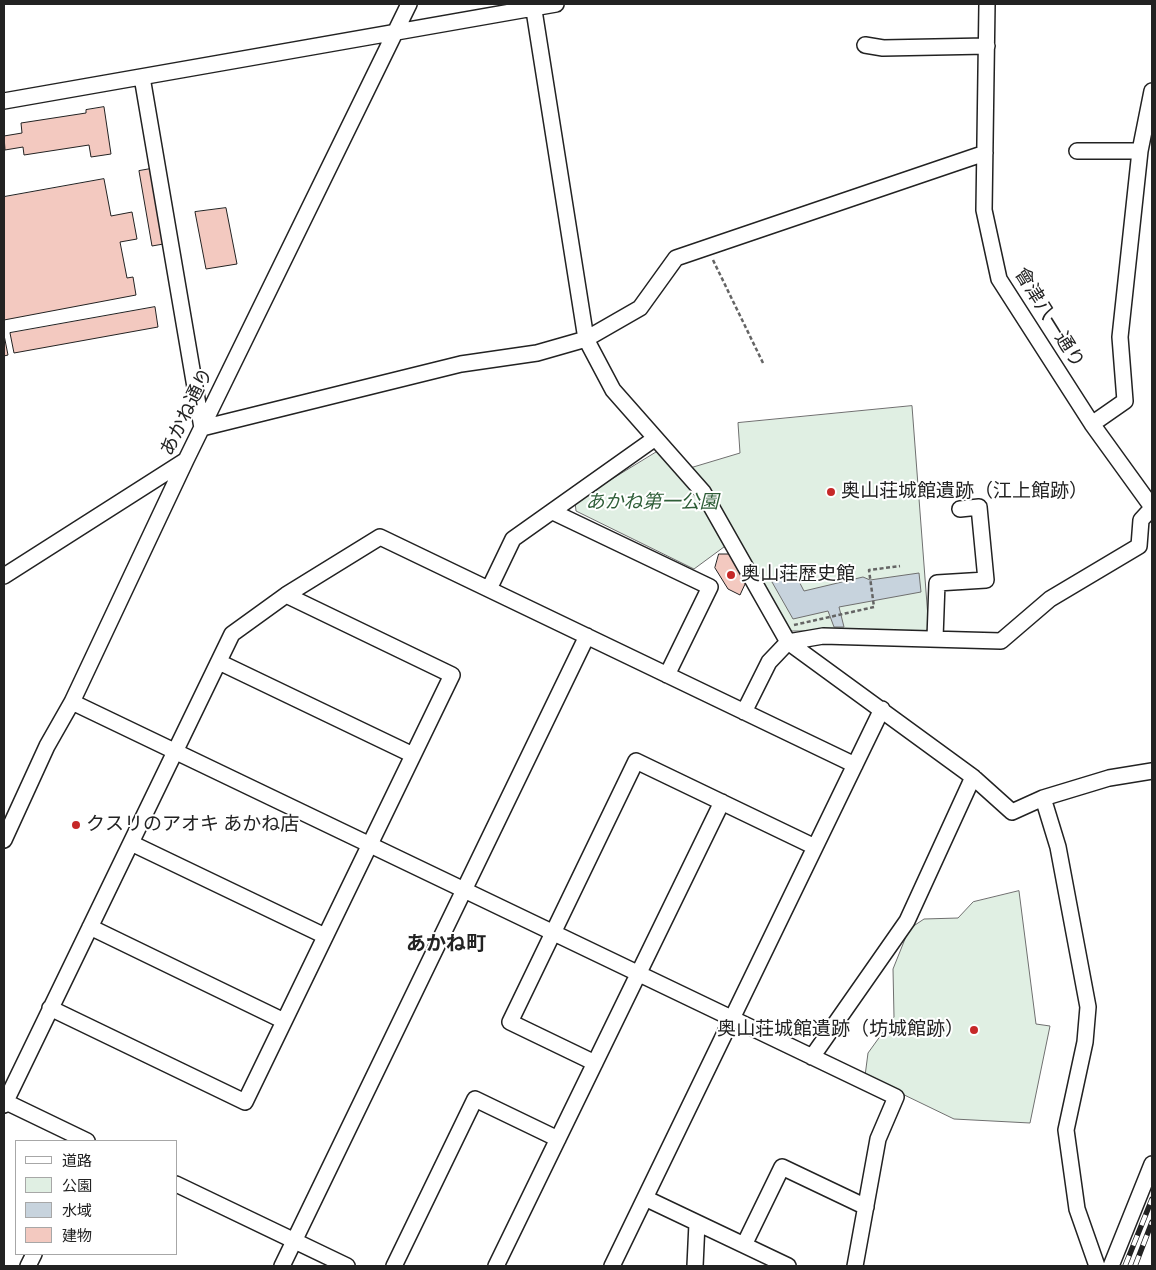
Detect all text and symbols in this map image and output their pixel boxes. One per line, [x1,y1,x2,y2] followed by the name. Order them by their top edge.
[1009,264,1089,372] street label: 會津八一通り
[156,364,218,460] street label: あかね通り
[841,481,1088,503] place label: 奥山荘城館遺跡（江上館跡）
[825,486,837,498] marker: 奥山荘城館遺跡（江上館跡）
[586,492,718,514] park label: あかね第一公園
[741,564,855,586] place label: 奥山荘歴史館
[725,569,737,581] marker: 奥山荘歴史館
[86,814,299,836] place label: クスリのアオキ あかね店
[70,819,82,831] marker: クスリのアオキ あかね店
[406,932,486,956] district label: あかね町
[717,1019,964,1041] place label: 奥山荘城館遺跡（坊城館跡）
[968,1024,980,1036] marker: 奥山荘城館遺跡（坊城館跡）
[15,1140,178,1255] legend
[62,1152,92,1170] text: 道路
[62,1177,92,1195] text: 公園
[62,1202,92,1220] text: 水域
[62,1227,92,1245] text: 建物

